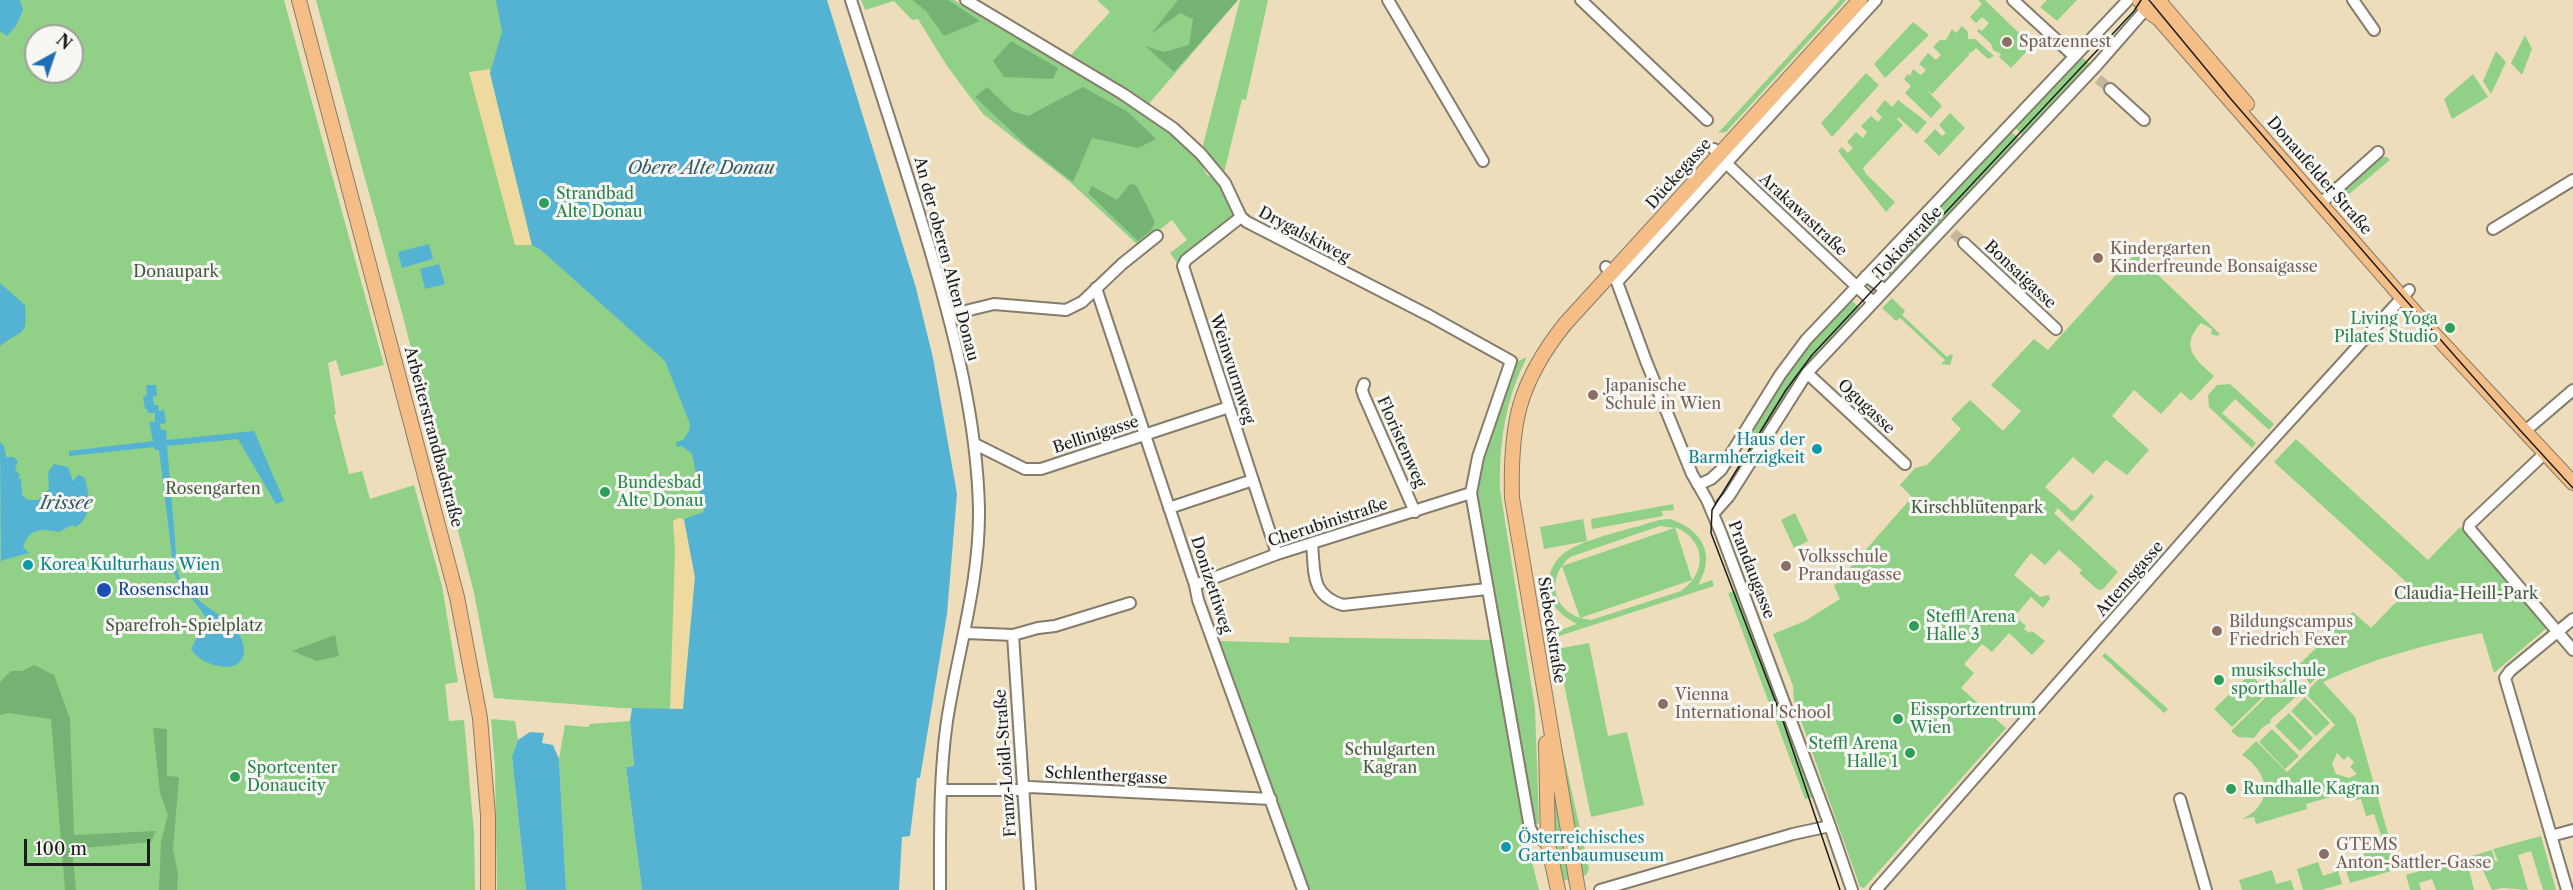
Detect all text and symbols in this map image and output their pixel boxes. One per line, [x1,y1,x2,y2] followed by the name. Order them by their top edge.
[24,24,84,84] north arrow
[53,30,76,54] text: N
[2019,32,2111,52] place label: Spatzennest
[2000,35,2014,49] marker: Spatzennest
[2262,113,2376,239] street label: Donaufelder Straße
[1642,135,1716,213] street label: Dückegasse
[909,155,983,363] street label: An der oberen Alten Donau
[628,158,774,180] water label: Obere Alte Donau
[1755,170,1851,260] street label: Arakawastraße
[556,184,643,222] place label: Strandbad Alte Donau
[537,196,551,210] marker: Strandbad Alte Donau
[1255,203,1353,267] street label: Drygalskiweg
[1870,203,1946,283] street label: Tokiostraße
[1980,237,2060,313] street label: Bonsaigasse
[2110,239,2318,277] place label: Kindergarten Kinderfreunde Bonsaigasse
[2091,251,2105,265] marker: Kindergarten Kinderfreunde Bonsaigasse
[133,262,219,282] park label: Donaupark
[2334,309,2438,347] place label: Living Yoga Pilates Studio
[1205,312,1259,426] street label: Weinwurmweg
[2443,321,2457,335] marker: Living Yoga Pilates Studio
[400,345,466,529] street label: Arbeiterstrandbadstraße
[1605,376,1721,414] place label: Japanische Schule in Wien
[1833,376,1899,438] street label: Ogugasse
[1586,388,1600,402] marker: Japanische Schule in Wien
[1372,393,1430,491] street label: Floristenweg
[1051,412,1141,458] street label: Bellinigasse
[1688,430,1805,468] place label: Haus der Barmherzigkeit
[1810,442,1824,456] marker: Haus der Barmherzigkeit
[617,473,704,511] place label: Bundesbad Alte Donau
[165,479,261,499] park label: Rosengarten
[598,485,612,499] marker: Bundesbad Alte Donau
[40,493,92,515] water label: Irissee
[1266,495,1390,551] street label: Cherubinistraße
[1911,498,2043,518] park label: Kirschblütenpark
[1724,518,1778,622] street label: Prandaugasse
[1186,534,1236,636] street label: Donizettiweg
[2092,537,2168,621] street label: Attemsgasse
[1798,547,1901,585] place label: Volksschule Prandaugasse
[40,555,220,575] place label: Korea Kulturhaus Wien
[21,558,35,572] marker: Korea Kulturhaus Wien
[1779,559,1793,573] marker: Volksschule Prandaugasse
[1533,575,1569,685] street label: Siebeckstraße
[118,580,209,600] place label: Rosenschau
[95,581,113,599] marker: Rosenschau
[2394,584,2538,604] park label: Claudia-Heill-Park
[1926,607,2016,645] place label: Steffl Arena Halle 3
[2229,612,2353,650] place label: Bildungscampus Friedrich Fexer
[105,616,263,636] park label: Sparefroh-Spielplatz
[1907,619,1921,633] marker: Steffl Arena Halle 3
[2210,624,2224,638] marker: Bildungscampus Friedrich Fexer
[2231,661,2326,699] place label: musikschule sporthalle
[2212,673,2226,687] marker: musikschule sporthalle
[1675,685,1831,723] place label: Vienna International School
[991,688,1021,838] street label: Franz-Loidl-Straße
[1656,697,1670,711] marker: Vienna International School
[1910,700,2036,738] place label: Eissportzentrum Wien
[1891,712,1905,726] marker: Eissportzentrum Wien
[1808,734,1898,772] place label: Steffl Arena Halle 1
[1345,740,1435,778] park label: Schulgarten Kagran
[1903,746,1917,760] marker: Steffl Arena Halle 1
[247,758,337,796] place label: Sportcenter Donaucity
[1044,763,1168,789] street label: Schlenthergasse
[228,770,242,784] marker: Sportcenter Donaucity
[2243,779,2380,799] place label: Rundhalle Kagran
[2224,782,2238,796] marker: Rundhalle Kagran
[27,827,153,865] scale bar
[1518,828,1664,866] place label: Österreichisches Gartenbaumuseum
[2336,835,2491,873] place label: GTEMS Anton-Sattler-Gasse
[35,838,87,860] text: 100 m
[1499,840,1513,854] marker: Österreichisches Gartenbaumuseum
[2317,847,2331,861] marker: GTEMS Anton-Sattler-Gasse

